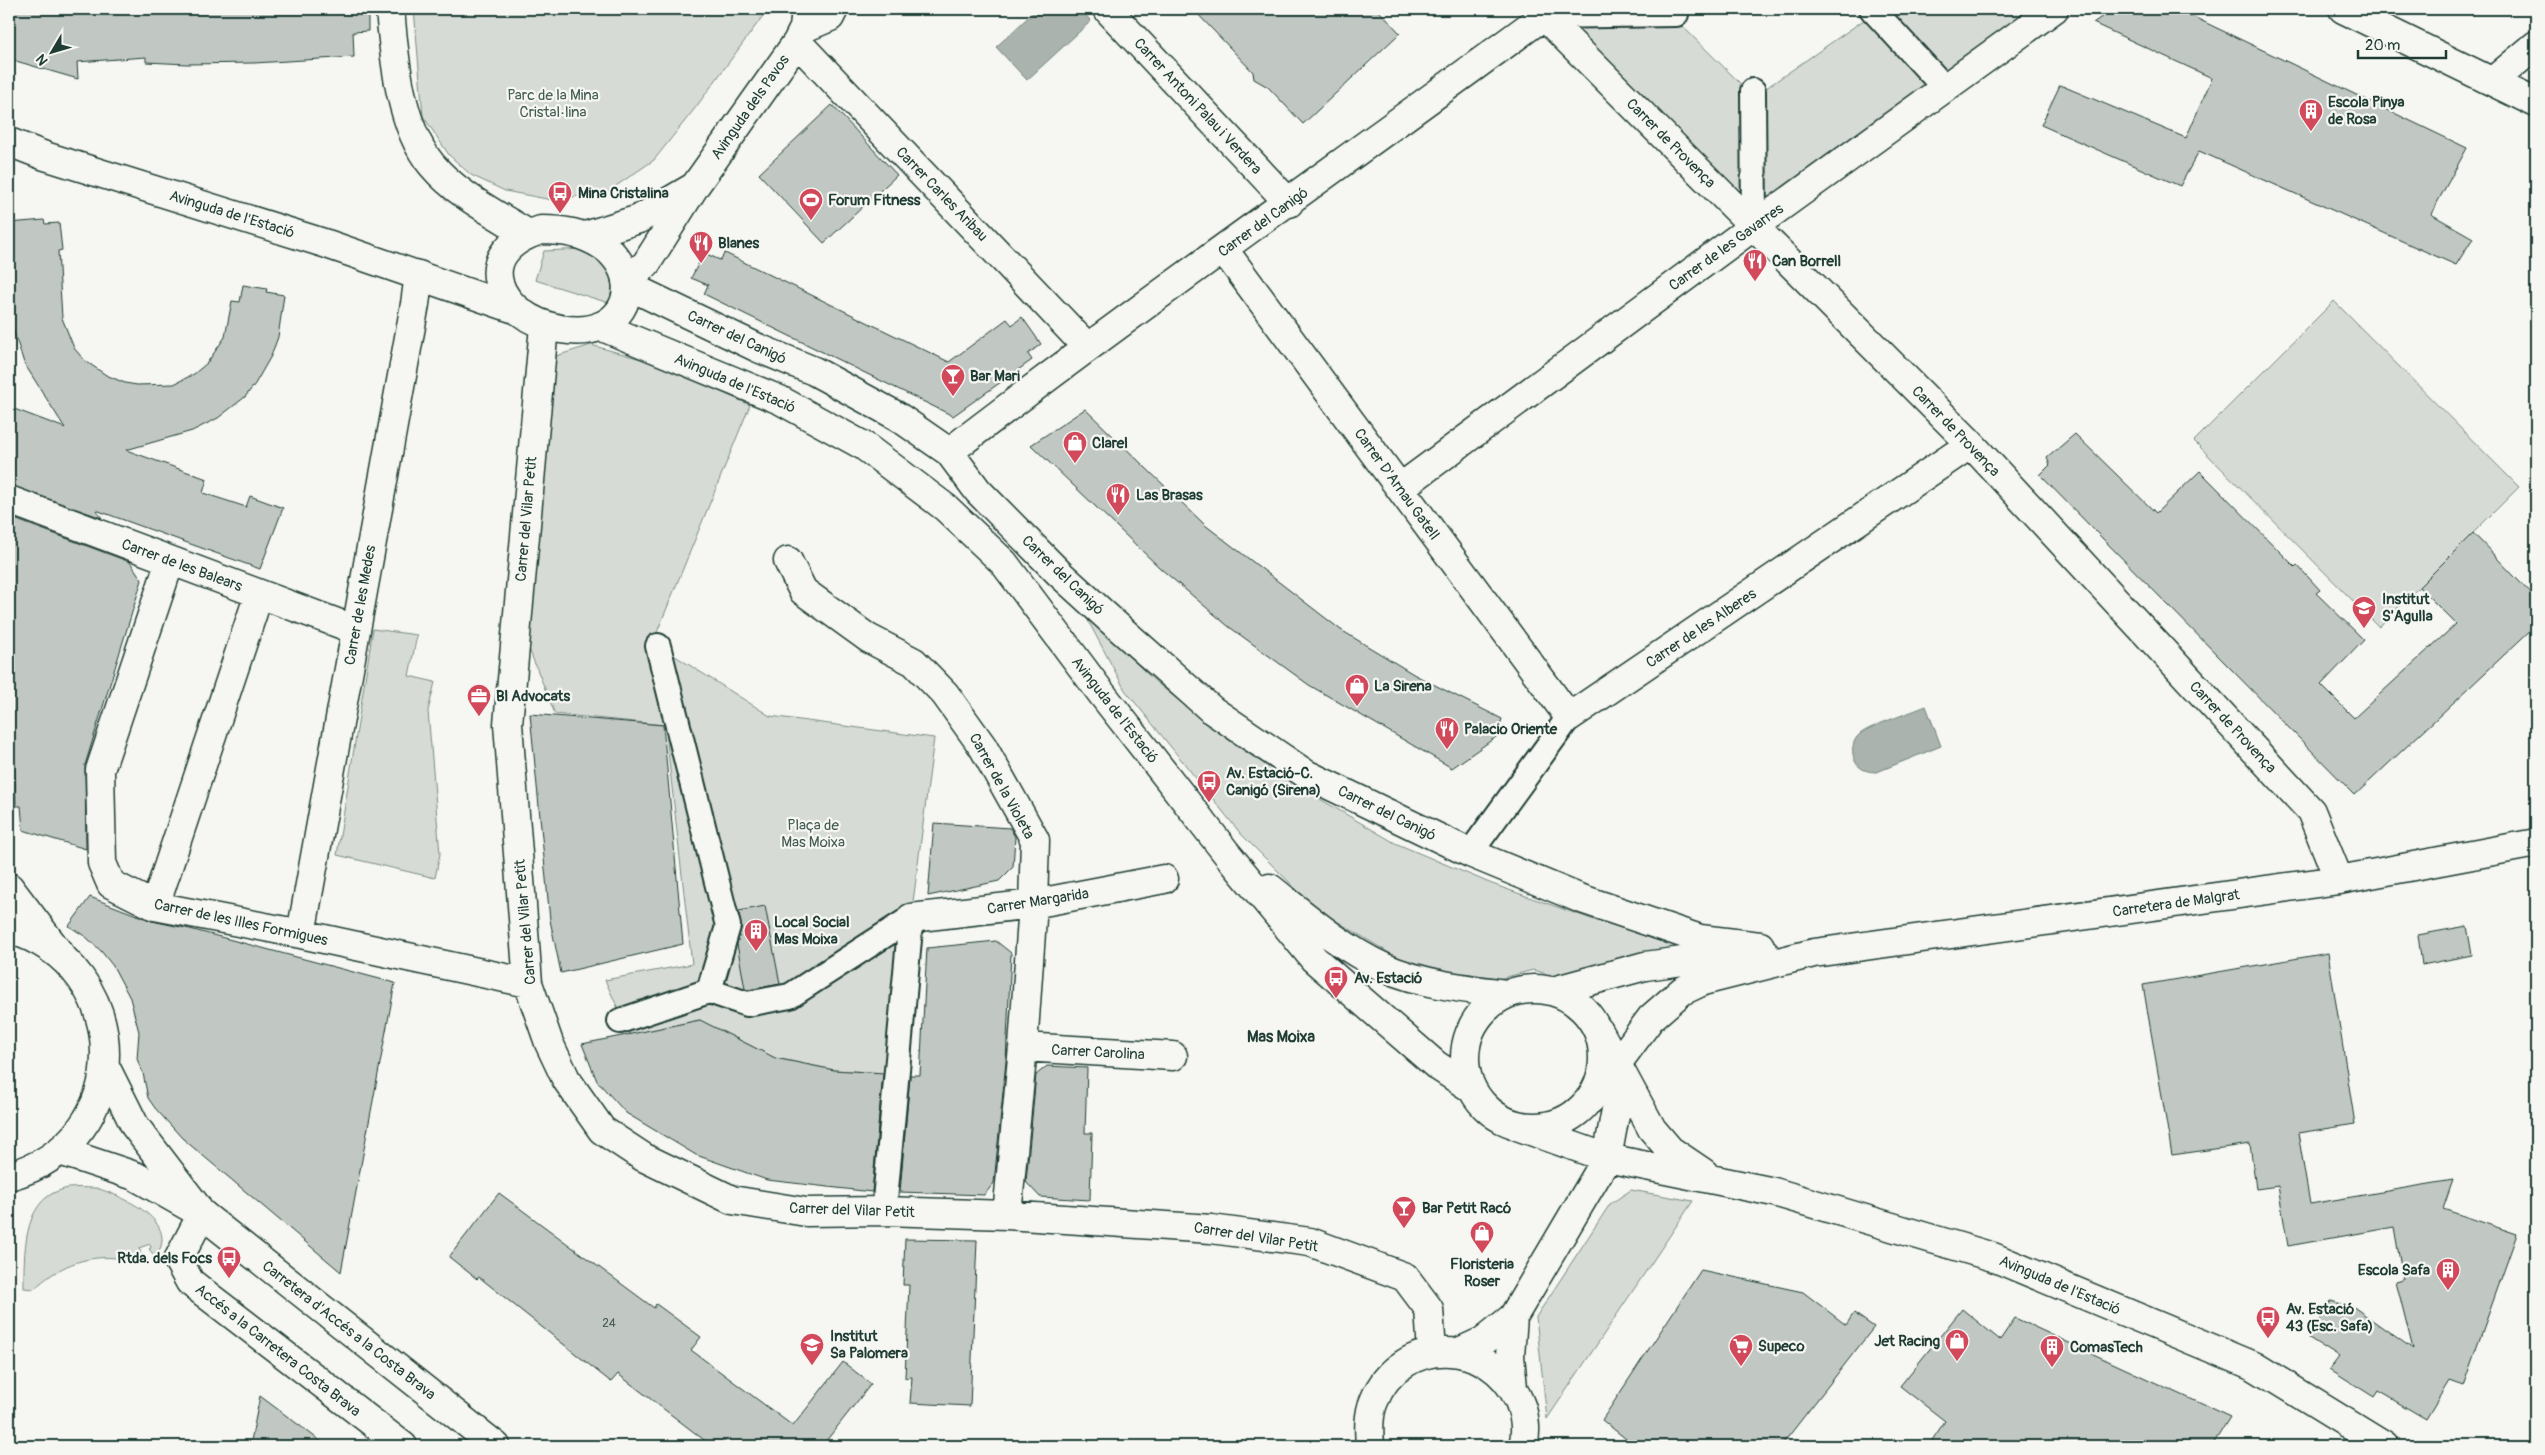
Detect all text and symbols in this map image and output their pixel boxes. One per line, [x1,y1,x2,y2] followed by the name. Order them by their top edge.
[28,28,78,78] north arrow
[2358,28,2445,60] scale bar
[1130,34,1266,178] street label: Carrer Antoni Palau i Verdera
[2365,36,2400,55] text: 20 m
[33,51,52,69] text: N
[707,51,794,163] street label: Avinguda dels Pavos
[507,86,599,122] park label: Parc de la Mina Cristal·lina
[2328,93,2404,129] place label: Escola Pinya de Rosa
[1622,95,1719,192] street label: Carrer de Provença
[2298,98,2324,132] building icon: Escola Pinya de Rosa
[892,143,992,246] street label: Carrer Carles Aribau
[547,180,573,214] bus stop icon: Mina Cristalina
[1214,183,1312,262] street label: Carrer del Canigó
[578,184,669,203] place label: Mina Cristalina
[167,186,297,243] street label: Avinguda de l'Estació
[798,187,824,221] sports icon: Forum Fitness
[828,191,921,210] place label: Forum Fitness
[1665,199,1787,295] street label: Carrer de les Gavarres
[688,230,714,264] restaurant icon: Blanes
[718,234,759,253] place label: Blanes
[1742,248,1768,282] restaurant icon: Can Borrell
[1772,252,1841,271] place label: Can Borrell
[684,306,789,369] street label: Carrer del Canigó
[671,349,798,418] street label: Avinguda de l'Estació
[940,363,966,397] bar icon: Bar Mari
[970,367,1020,386] place label: Bar Mari
[1907,382,2004,481] street label: Carrer de Provença
[1350,425,1443,544] street label: Carrer D'Arnau Gatell
[1062,430,1088,464] shop icon: Clarel
[1092,434,1128,453] place label: Clarel
[512,455,542,582] street label: Carrer del Vilar Petit
[1105,482,1131,516] restaurant icon: Las Brasas
[1136,486,1203,505] place label: Las Brasas
[1018,531,1108,619] street label: Carrer del Canigó
[119,535,245,596] street label: Carrer de les Balears
[341,543,380,667] street label: Carrer de les Medes
[1643,584,1760,672] street label: Carrer de les Alberes
[2382,590,2433,626] place label: Institut S'Agulla
[2351,595,2377,629] school or university icon: Institut S'Agulla
[1067,653,1162,767] street label: Avinguda de l'Estació
[1344,673,1370,707] shop icon: La Sirena
[1374,677,1432,696] place label: La Sirena
[2185,677,2280,777] street label: Carrer de Provença
[466,683,492,717] office icon: Bl Advocats
[496,687,570,706] place label: Bl Advocats
[1434,716,1460,750] restaurant icon: Palacio Oriente
[1464,720,1558,739] place label: Palacio Oriente
[965,730,1039,843] street label: Carrer de la Violeta
[1226,764,1321,800] place label: Av. Estació-C. Canigó (Sirena)
[1196,769,1222,803] bus stop icon: Av. Estació-C. Canigó (Sirena)
[1335,781,1439,845] street label: Carrer del Canigó
[781,816,845,852] park label: Plaça de Mas Moixa
[510,858,540,985] street label: Carrer del Vilar Petit
[986,884,1090,919] street label: Carrer Margarida
[2111,885,2242,922] street label: Carretera de Malgrat
[152,895,330,950] street label: Carrer de les Illes Formigues
[774,913,850,949] place label: Local Social Mas Moixa
[743,918,769,952] building icon: Local Social Mas Moixa
[1323,965,1349,999] bus stop icon: Av. Estació
[1354,969,1422,988] place label: Av. Estació
[1247,1027,1316,1047] district label: Mas Moixa
[1051,1041,1145,1064] street label: Carrer Carolina
[1391,1195,1417,1229] bar icon: Bar Petit Racó
[789,1199,916,1222] street label: Carrer del Vilar Petit
[1422,1199,1511,1218] place label: Bar Petit Racó
[1192,1218,1320,1257] street label: Carrer del Vilar Petit
[1469,1220,1495,1254] shop icon: Floristeria Roser
[216,1245,242,1279] bus stop icon: Rtda. dels Focs
[117,1249,212,1268] place label: Rtda. dels Focs
[1996,1251,2123,1320] street label: Avinguda de l'Estació
[1450,1255,1514,1291] place label: Floristeria Roser
[258,1257,439,1404] street label: Carretera d'Accés a la Costa Brava
[2435,1257,2461,1291] building icon: Escola Safa
[2358,1261,2430,1280] place label: Escola Safa
[191,1280,364,1421] street label: Accés a la Carretera Costa Brava
[2286,1300,2373,1336] place label: Av. Estació 43 (Esc. Safa)
[2255,1305,2281,1339] bus stop icon: Av. Estació 43 (Esc. Safa)
[602,1316,616,1331] house number: 24
[830,1327,908,1363] place label: Institut Sa Palomera
[1944,1328,1970,1362] shop icon: Jet Racing
[799,1332,825,1366] school or university icon: Institut Sa Palomera
[1874,1332,1940,1351] place label: Jet Racing
[1728,1333,1754,1367] supermarket icon: Supeco
[2039,1334,2065,1368] building icon: ComasTech
[1758,1337,1804,1356] place label: Supeco
[2070,1338,2143,1357] place label: ComasTech

